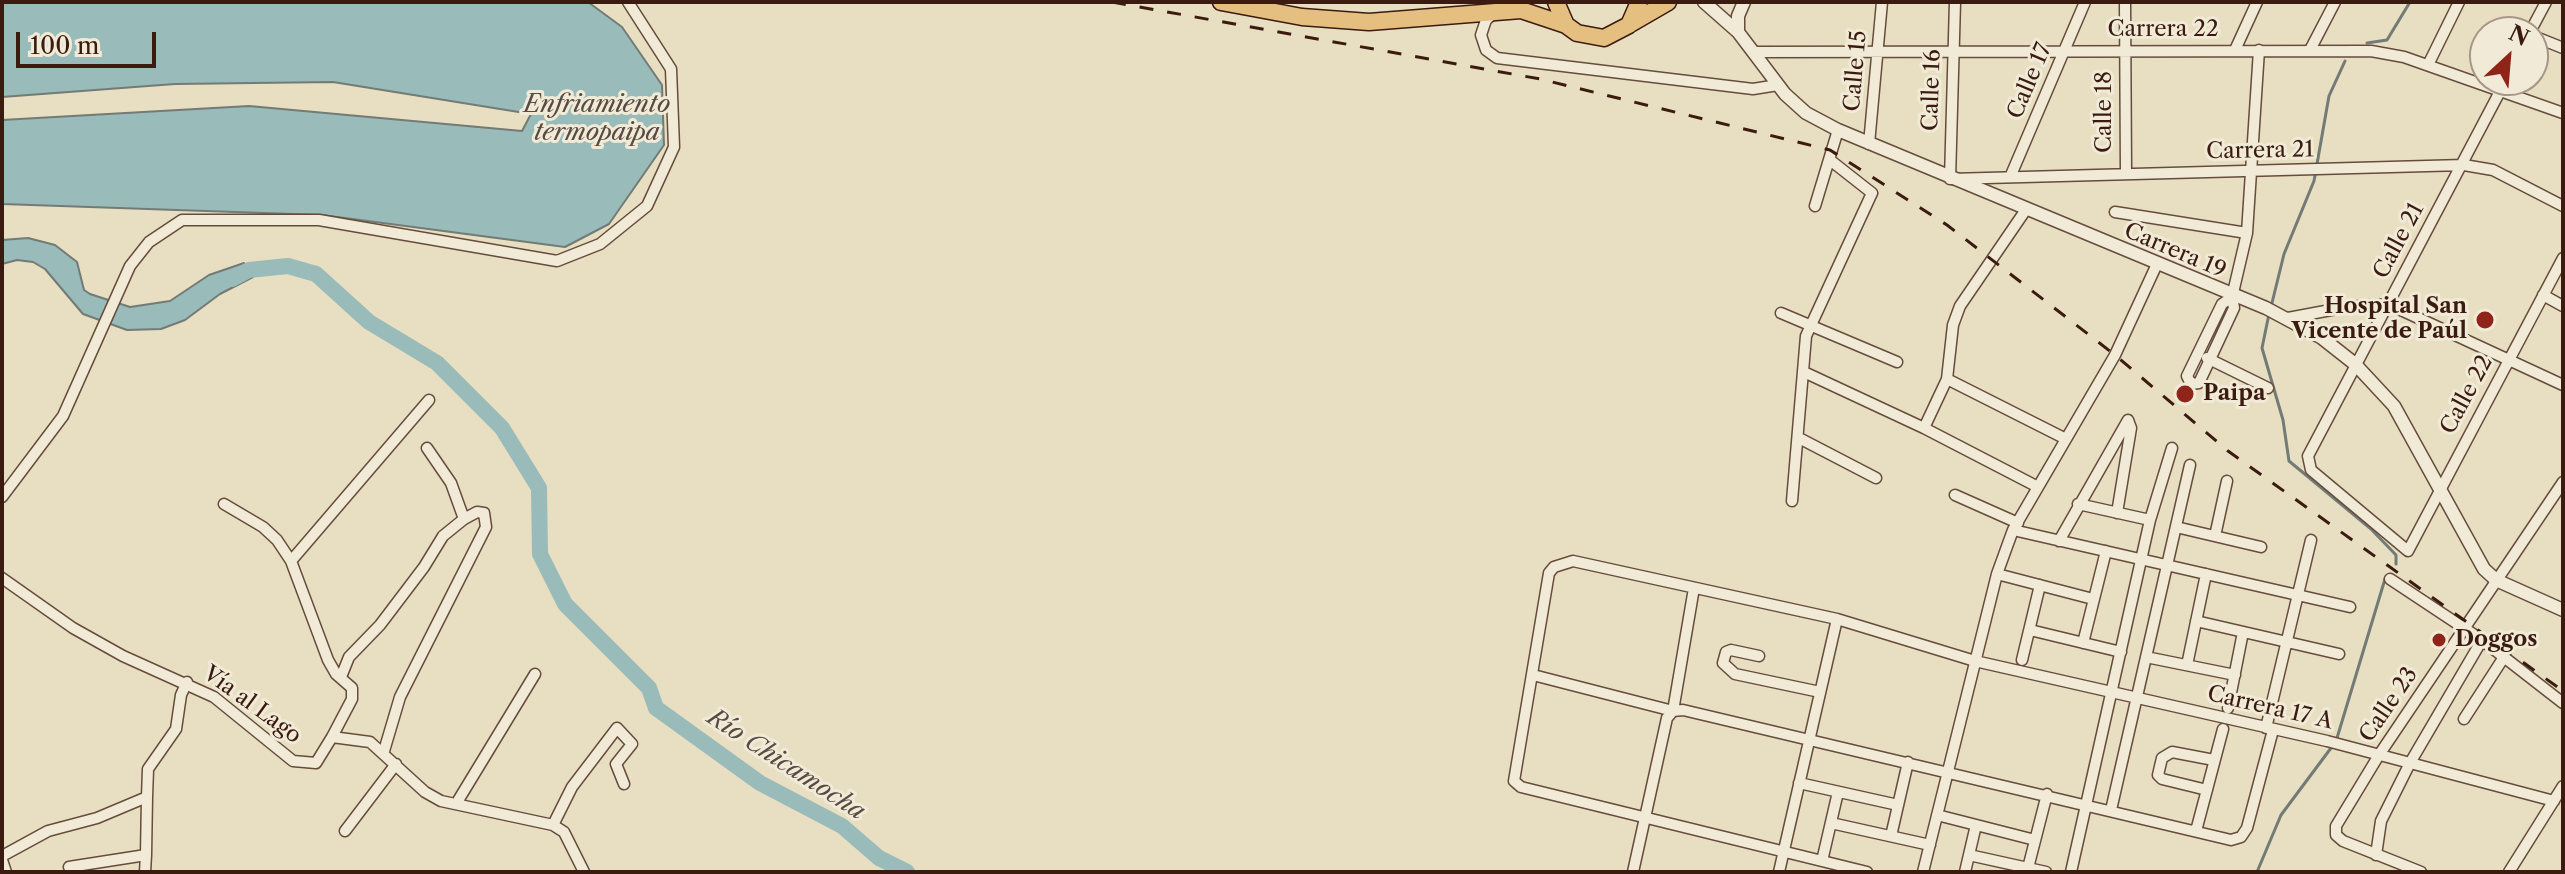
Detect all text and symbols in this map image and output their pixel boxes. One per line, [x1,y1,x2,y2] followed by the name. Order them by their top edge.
[20,16,160,66] scale bar
[2469,16,2549,96] north arrow
[2107,17,2219,43] street label: Carrera 22
[2504,19,2533,52] text: N
[1839,29,1873,113] street label: Calle 15
[30,31,99,60] text: 100 m
[2002,39,2058,123] street label: Calle 17
[1917,49,1947,131] street label: Calle 16
[2092,71,2118,153] street label: Calle 18
[524,91,670,147] water label: Enfriamiento termopaipa
[2206,137,2314,165] street label: Carrera 21
[2368,199,2430,283] street label: Calle 21
[2120,218,2230,284] street label: Carrera 19
[2292,294,2467,346] place label: Hospital San Vicente de Paúl
[2474,309,2496,331] marker: Hospital San Vicente de Paúl
[2435,351,2499,439] street label: Calle 22
[2203,381,2266,407] place label: Paipa
[2174,383,2196,405] marker: Paipa
[2455,627,2538,653] place label: Doggos
[2430,631,2448,649] marker: Doggos
[198,661,306,749] street label: Vía al Lago
[2354,663,2424,747] street label: Calle 23
[2205,681,2335,735] street label: Carrera 17 A
[702,703,870,827] water label: Río Chicamocha

